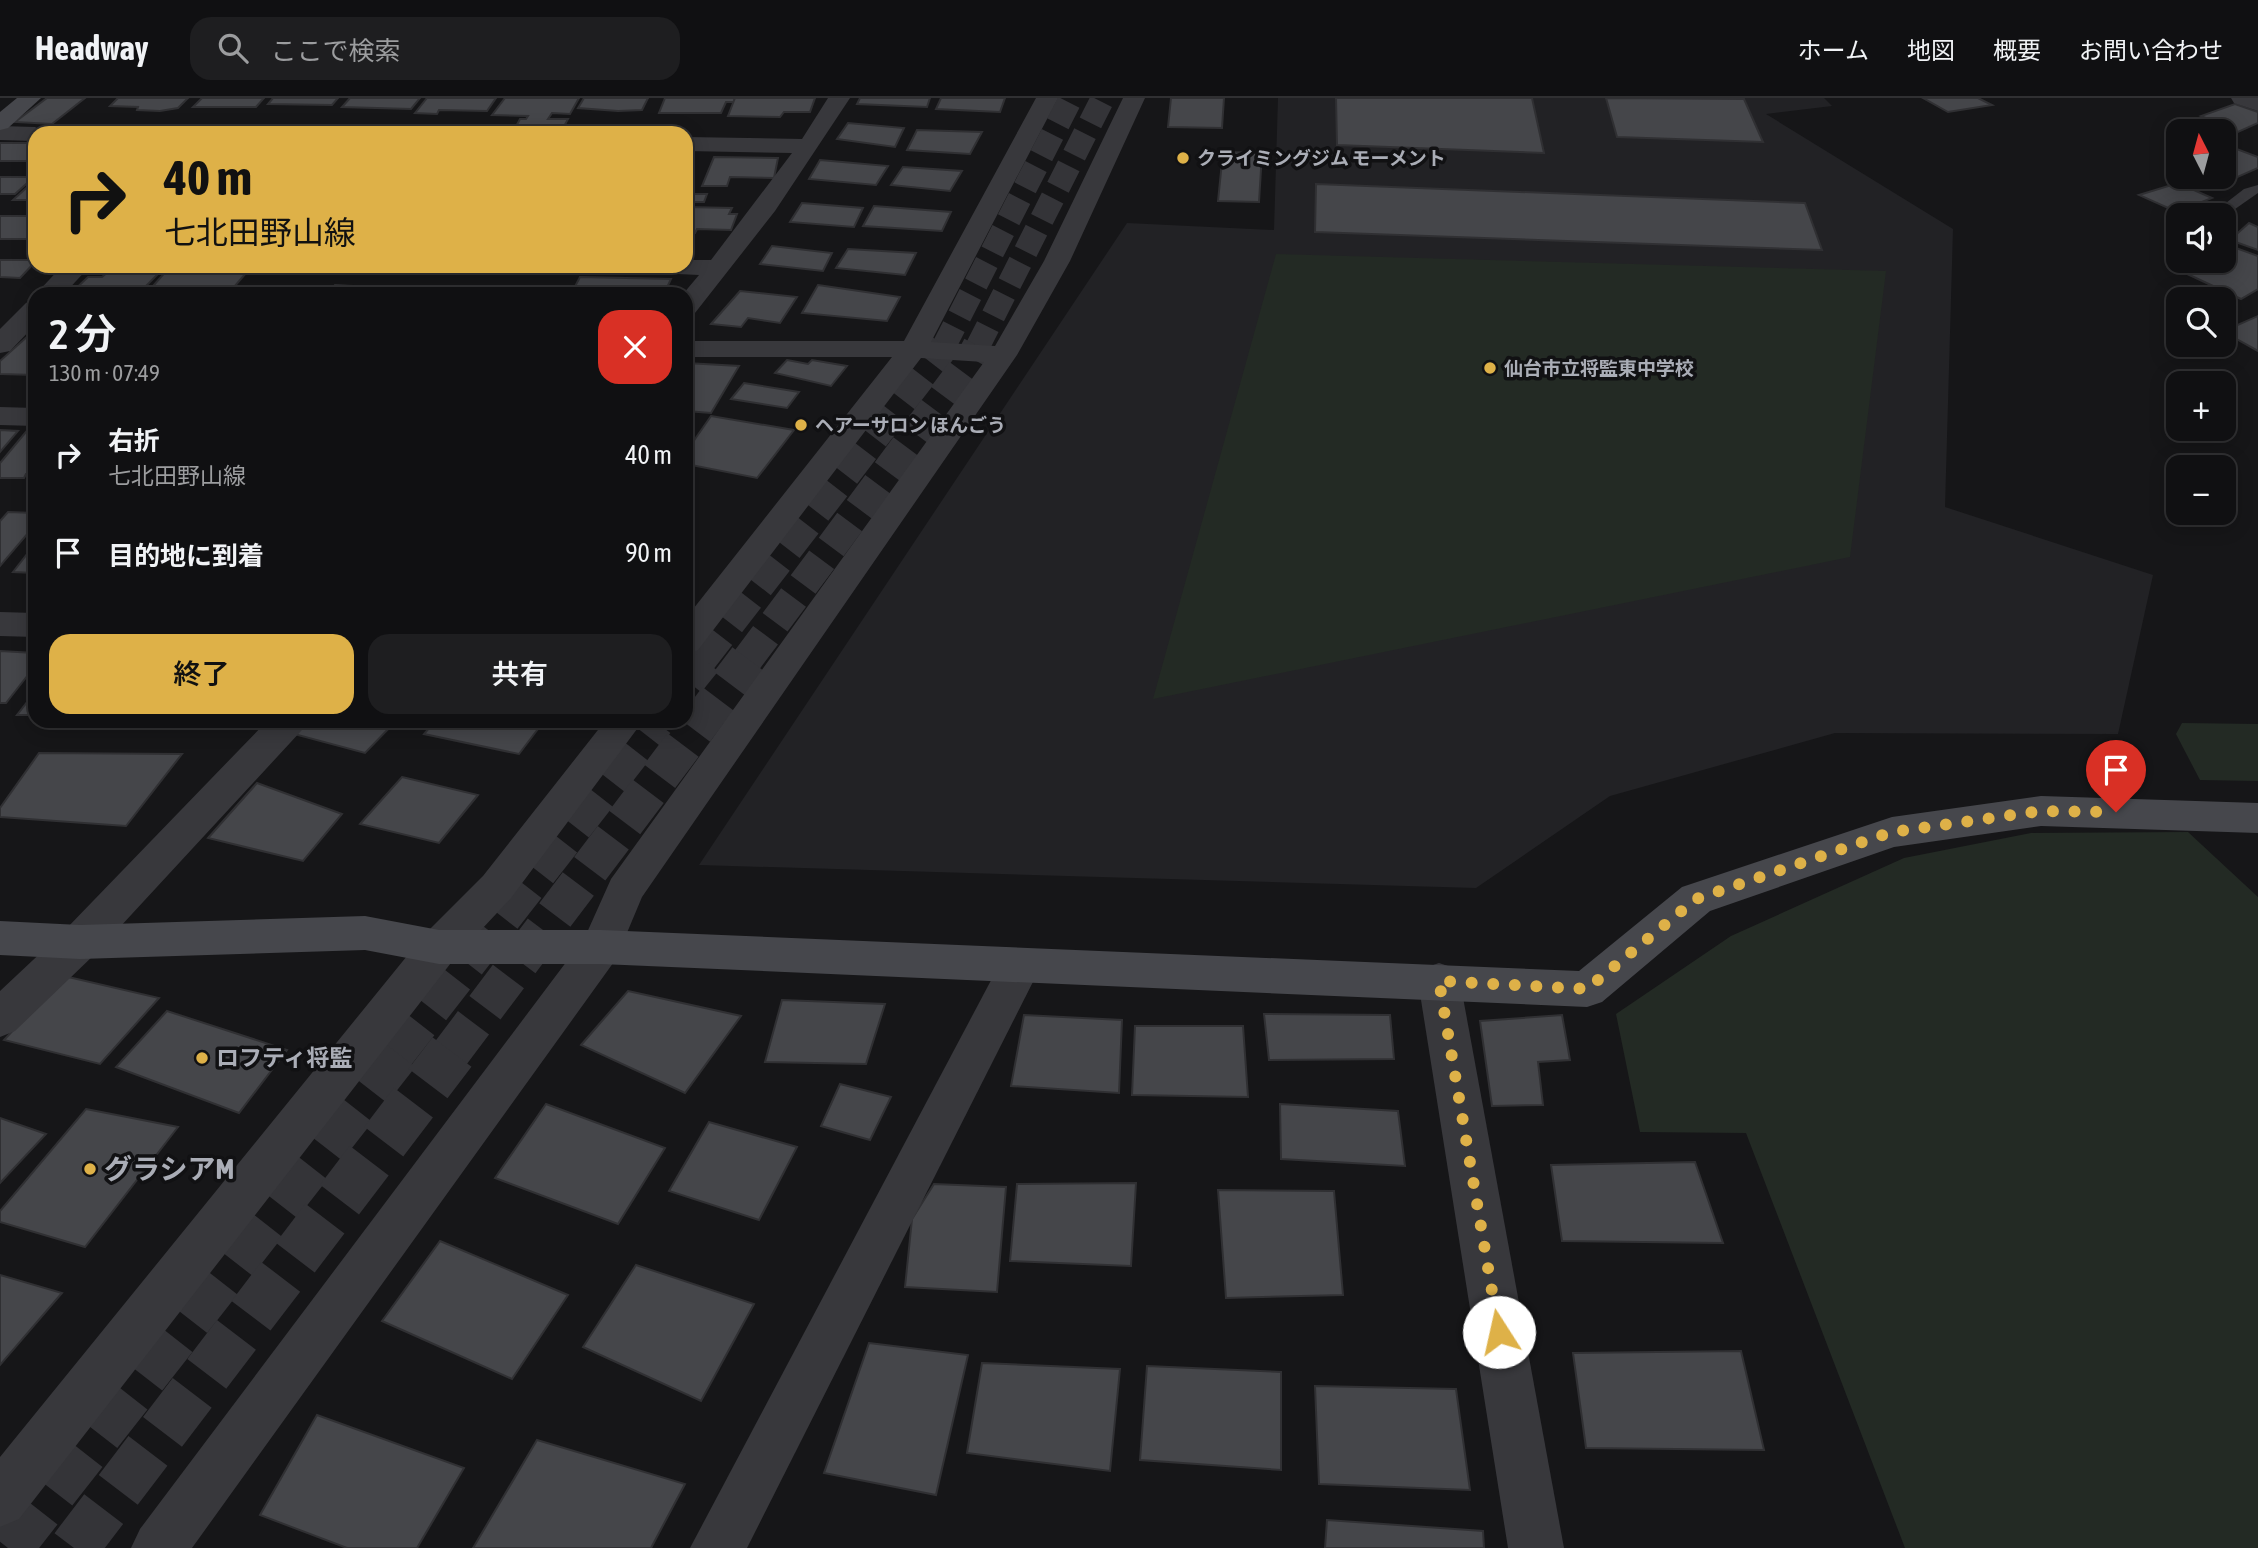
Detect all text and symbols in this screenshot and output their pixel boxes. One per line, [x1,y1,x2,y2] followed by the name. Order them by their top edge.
[190,17,680,80] search box
[35,29,148,67] text: Headway
[214,29,252,67] icon: search
[270,36,400,66] text: ここで検索
[1798,37,1869,64] text: ホーム
[1907,37,1955,64] text: 地図
[1993,37,2041,64] text: 概要
[2079,37,2223,64] text: お問い合わせ
[2166,119,2236,189] north arrow
[2166,119,2236,525] map controls
[1197,147,1446,169] place label: クライミングジム モーメント
[164,149,252,205] text: 40 m
[1175,150,1191,166] marker: クライミングジム モーメント
[49,154,140,245] icon: right
[2166,203,2236,273] button: sound
[164,214,356,251] text: 七北田野山線
[2166,287,2236,357] button: search
[49,310,117,358] text: 2 分
[598,310,672,384] button: close
[1504,357,1694,379] place label: 仙台市立将監東中学校
[49,360,160,386] text: 130 m · 07:49
[1482,360,1498,376] marker: 仙台市立将監東中学校
[2166,371,2236,441] button: +
[815,414,1006,436] place label: ヘアーサロン ほんごう
[793,417,809,433] marker: ヘアーサロン ほんごう
[108,426,160,456] text: 右折
[49,436,87,474] icon: right
[625,440,672,470] text: 40 m
[2166,455,2236,525] button: −
[108,463,246,489] text: 七北田野山線
[49,534,87,572] icon: arrive
[625,538,672,568] text: 90 m
[108,541,264,571] text: 目的地に到着
[49,634,354,714] button: 終了
[368,634,672,714] button: 共有
[2086,740,2146,812] pin
[2097,751,2135,789] icon: arrive
[216,1045,353,1071] place label: ロフティ将監
[194,1050,210,1066] marker: ロフティ将監
[104,1153,234,1185] place label: グラシアM
[82,1161,98,1177] marker: グラシアM
[1462,1295,1536,1369] position arrow

